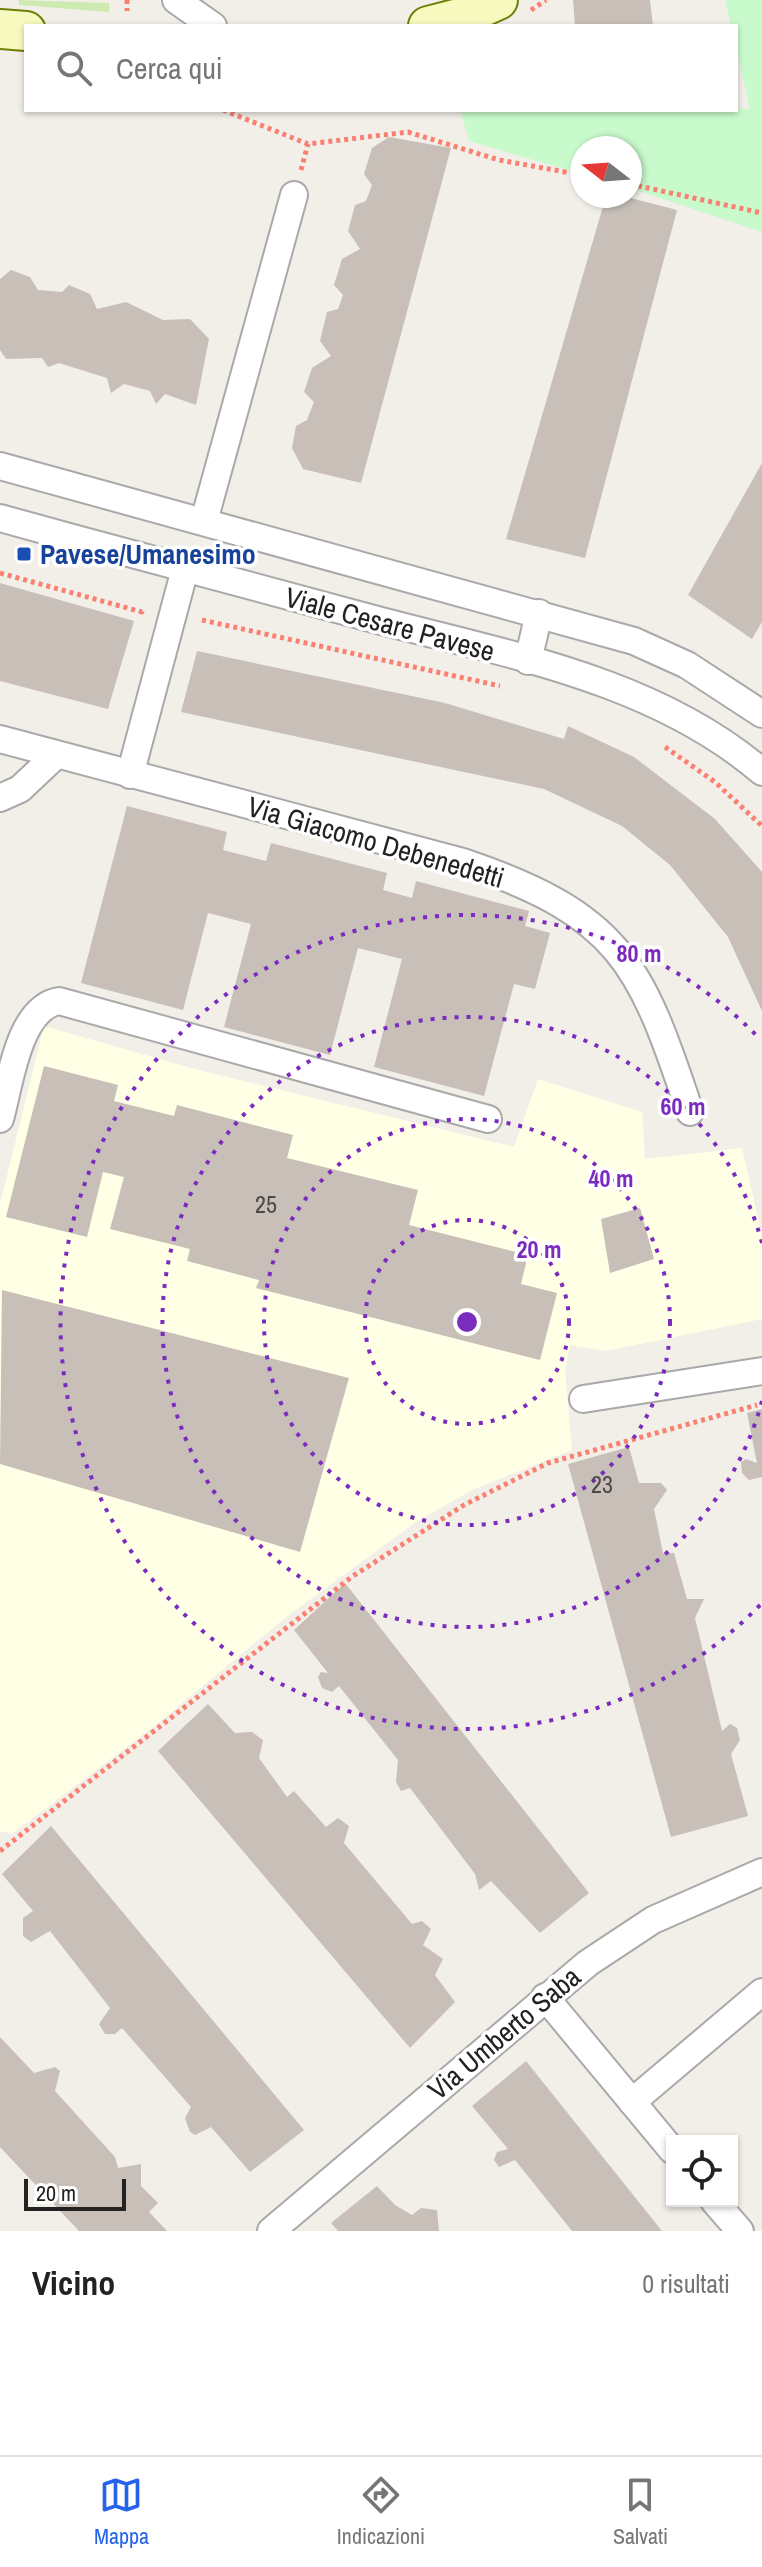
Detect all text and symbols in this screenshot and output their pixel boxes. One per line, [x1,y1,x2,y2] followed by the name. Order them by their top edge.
[24,24,738,112] search box
[52,46,96,90] icon: search
[116,48,223,88] text: Cerca qui
[570,136,642,208] north arrow
[40,535,256,573] place label: Pavese/Umanesimo
[15,545,33,563] marker: Pavese/Umanesimo
[281,578,499,670] street label: Viale Cesare Pavese
[243,787,509,897] street label: Via Giacomo Debenedetti
[617,937,661,969] text: 80 m
[661,1090,705,1122] text: 60 m
[589,1162,633,1194] text: 40 m
[255,1188,277,1220] house number: 25
[517,1233,561,1265] text: 20 m
[453,1308,481,1336] centre of rings
[591,1468,613,1500] house number: 23
[420,1958,589,2108] street label: Via Umberto Saba
[666,2135,738,2207] map controls
[666,2135,738,2207] button: locate
[24,2175,126,2211] scale bar
[36,2178,76,2208] text: 20 m
[32,2260,115,2306] text: Vicino
[642,2266,730,2301] text: 0 risultati
[94,2473,149,2551] tab: Mappa
[337,2473,425,2551] tab: Indicazioni
[613,2473,668,2551] tab: Salvati

